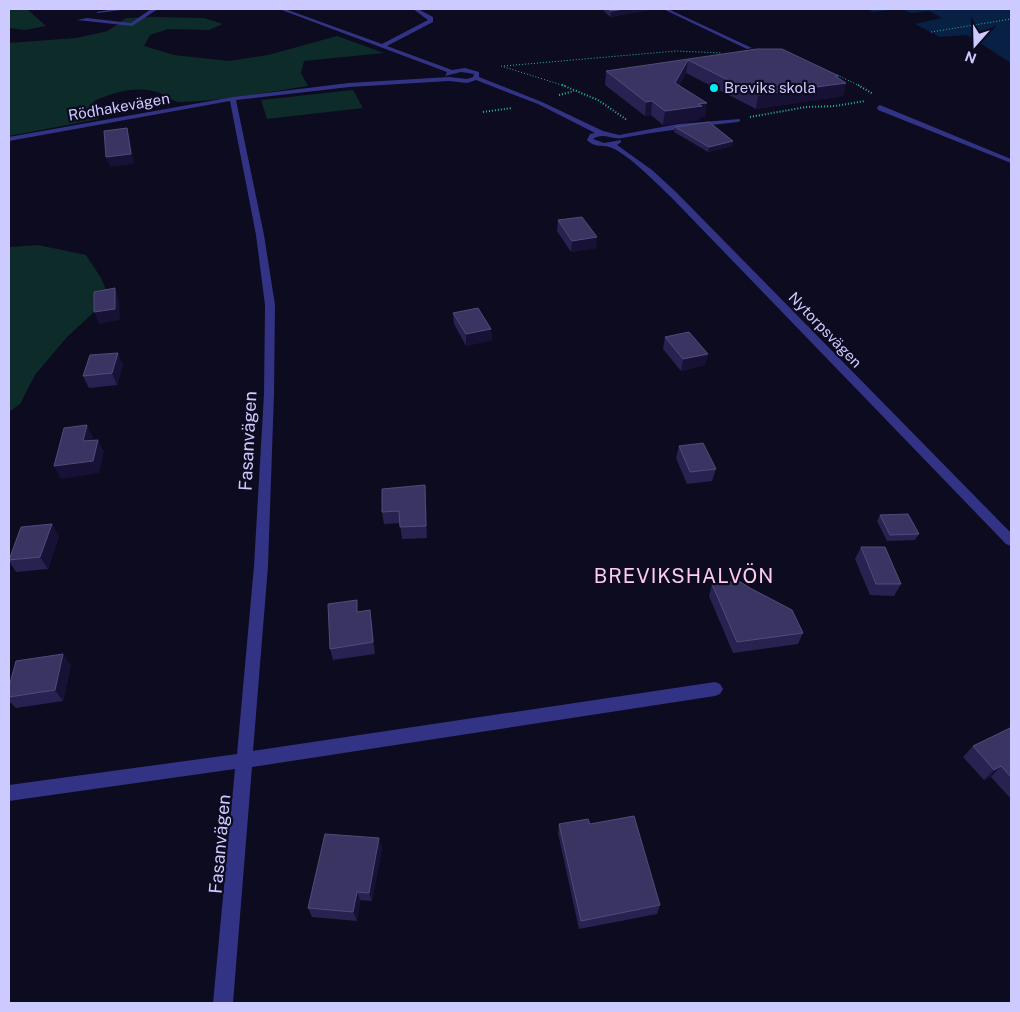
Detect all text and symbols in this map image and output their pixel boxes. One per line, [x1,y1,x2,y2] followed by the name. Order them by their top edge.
[950,20,1000,70] north arrow
[963,48,978,67] text: N
[724,79,816,96] place label: Breviks skola
[708,82,720,94] marker: Breviks skola
[67,89,171,124] street label: Rödhakevägen
[785,289,865,371] street label: Nytorpsvägen
[234,391,261,491] street label: Fasanvägen
[594,563,774,588] district label: BREVIKSHALVÖN
[205,793,234,895] street label: Fasanvägen

